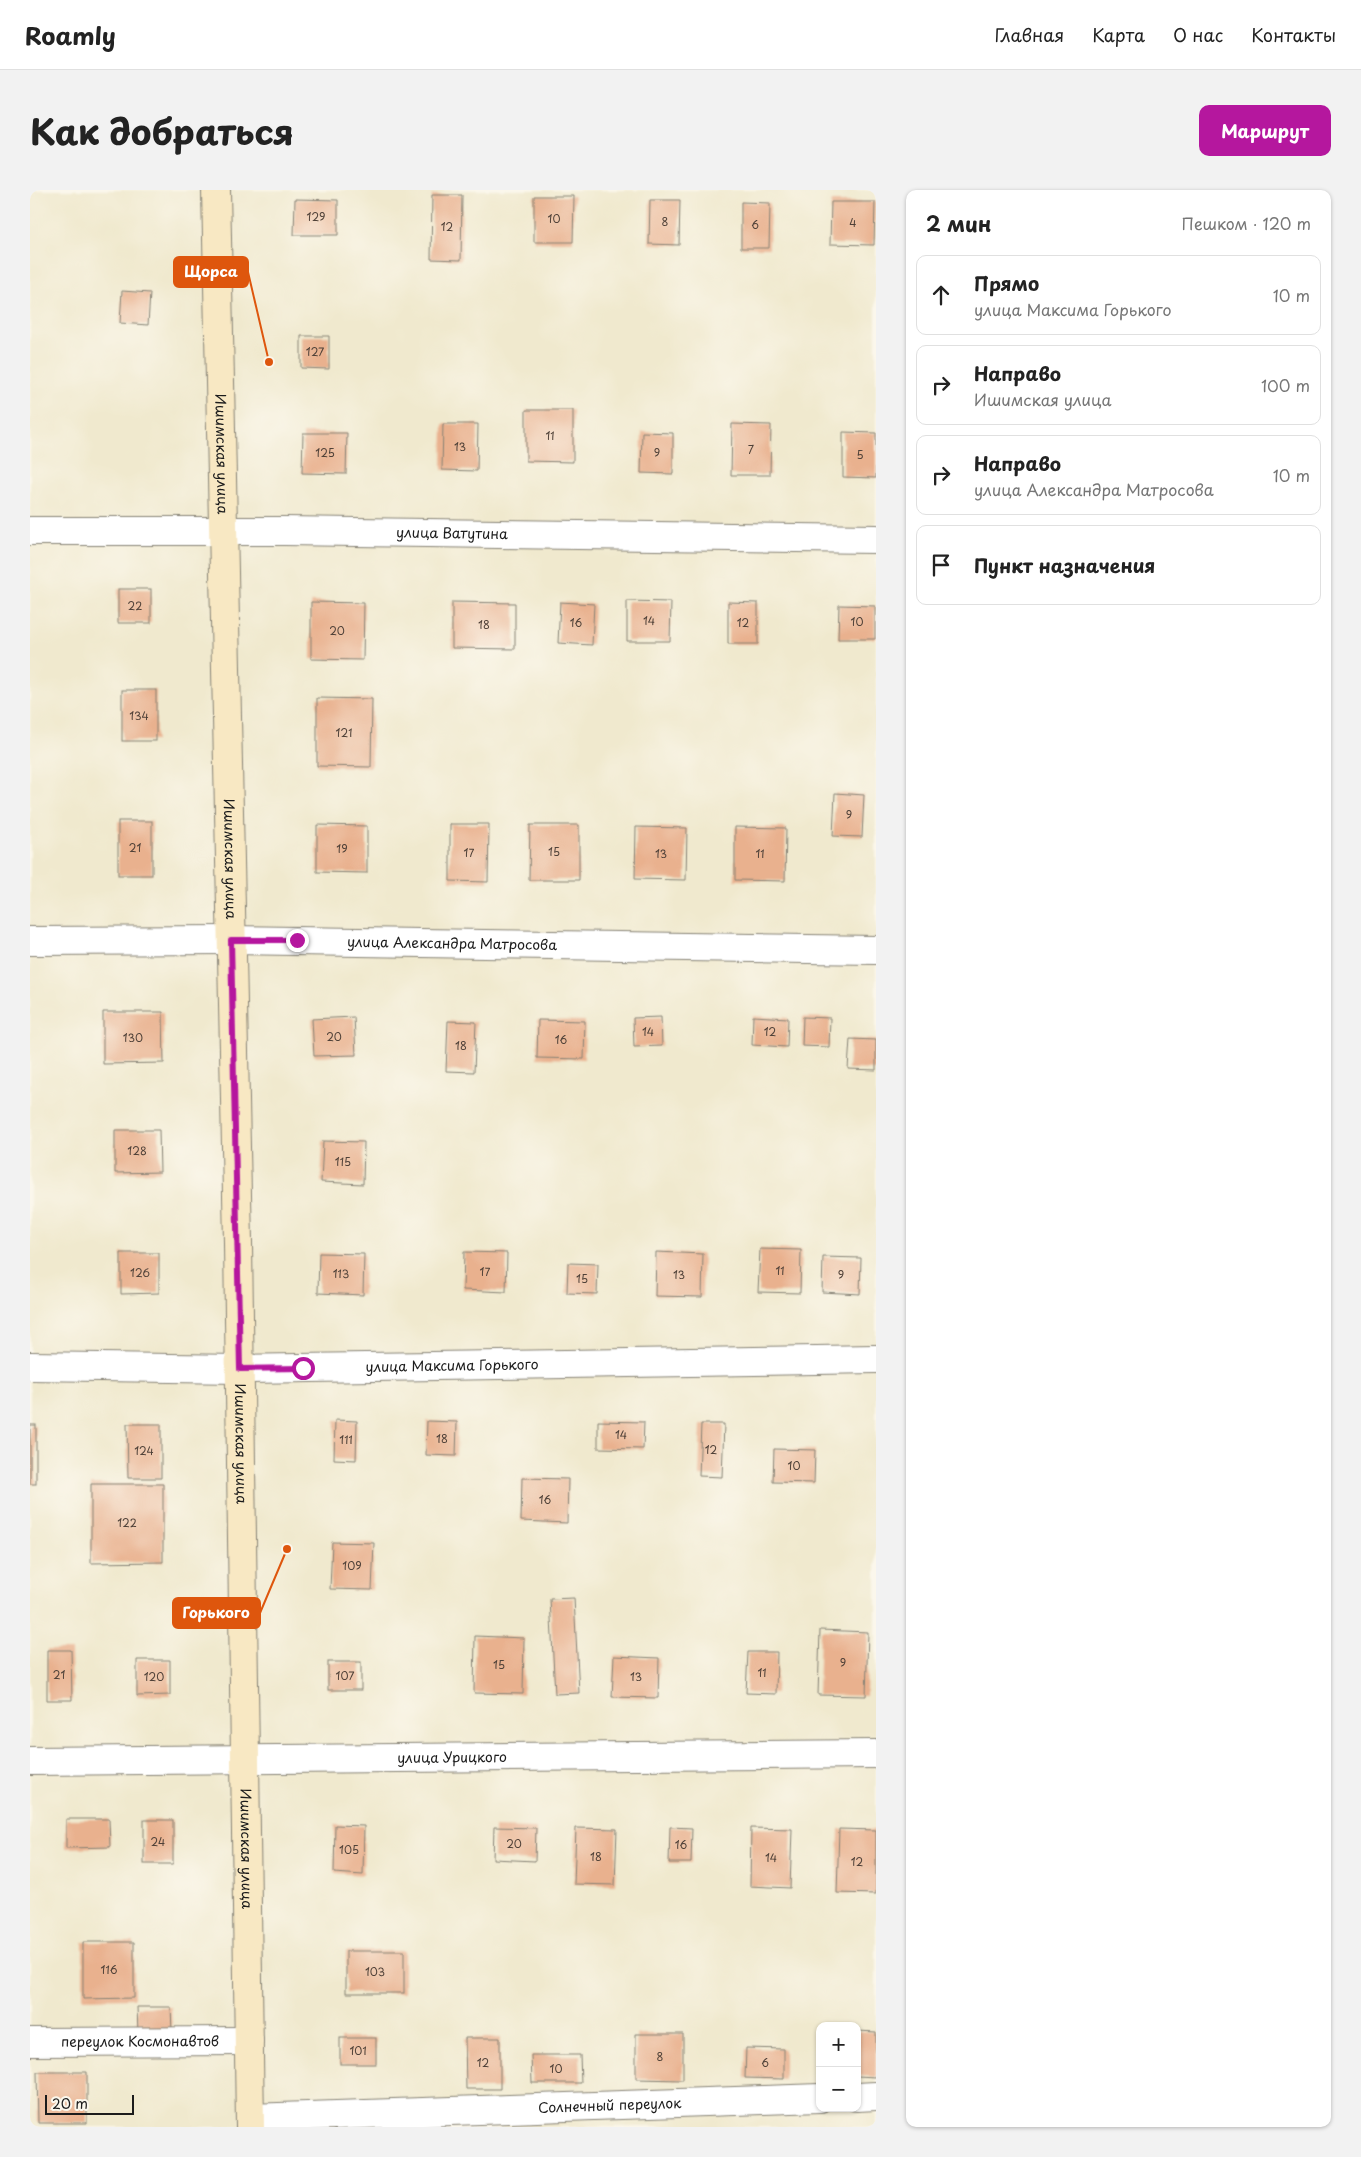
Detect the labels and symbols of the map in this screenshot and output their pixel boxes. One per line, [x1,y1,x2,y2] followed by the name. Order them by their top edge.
[307,208,325,225] house number: 129
[548,210,560,227] house number: 10
[662,213,669,230] house number: 8
[849,214,857,231] house number: 4
[751,216,759,233] house number: 6
[441,218,454,235] house number: 12
[174,257,248,287] callout: Щорса
[184,259,238,282] text: Щорса
[306,343,324,360] house number: 127
[210,393,234,515] street label: Ишимская улица
[545,427,555,444] house number: 11
[454,438,466,455] house number: 13
[748,441,754,458] house number: 7
[315,444,335,461] house number: 125
[654,444,660,461] house number: 9
[856,446,864,463] house number: 5
[396,522,508,544] street label: улица Ватутина
[128,597,142,614] house number: 22
[643,612,655,629] house number: 14
[851,613,863,630] house number: 10
[570,614,583,631] house number: 16
[737,614,750,631] house number: 12
[478,616,490,633] house number: 18
[329,622,345,639] house number: 20
[129,707,149,724] house number: 134
[336,724,352,741] house number: 121
[219,798,242,920] street label: Ишимская улица
[846,806,852,823] house number: 9
[129,839,141,856] house number: 21
[336,840,348,857] house number: 19
[548,843,560,860] house number: 15
[464,844,475,861] house number: 17
[655,845,667,862] house number: 13
[755,845,765,862] house number: 11
[286,929,309,952] route end
[347,931,557,955] street label: улица Александра Матросова
[642,1023,654,1040] house number: 14
[764,1023,777,1040] house number: 12
[326,1028,342,1045] house number: 20
[123,1029,143,1046] house number: 130
[555,1031,568,1048] house number: 16
[455,1037,467,1054] house number: 18
[127,1142,147,1159] house number: 128
[335,1153,351,1170] house number: 115
[775,1262,785,1279] house number: 11
[480,1263,491,1280] house number: 17
[130,1264,150,1281] house number: 126
[333,1265,349,1282] house number: 113
[673,1266,685,1283] house number: 13
[838,1266,844,1283] house number: 9
[576,1270,588,1287] house number: 15
[365,1353,539,1377] street label: улица Максима Горького
[292,1357,315,1380] route start
[230,1383,253,1504] street label: Ишимская улица
[615,1426,627,1443] house number: 14
[436,1430,448,1447] house number: 18
[339,1431,353,1448] house number: 111
[705,1441,718,1458] house number: 12
[134,1442,154,1459] house number: 124
[788,1457,800,1474] house number: 10
[539,1491,552,1508] house number: 16
[117,1514,137,1531] house number: 122
[342,1557,362,1574] house number: 109
[173,1598,260,1628] callout: Горького
[182,1600,250,1623] text: Горького
[840,1654,846,1671] house number: 9
[493,1656,505,1673] house number: 15
[757,1664,767,1681] house number: 11
[53,1666,65,1683] house number: 21
[336,1667,354,1684] house number: 107
[144,1668,164,1685] house number: 120
[630,1668,642,1685] house number: 13
[397,1746,507,1768] street label: улица Урицкого
[235,1788,258,1909] street label: Ишимская улица
[151,1833,165,1850] house number: 24
[506,1835,522,1852] house number: 20
[675,1836,688,1853] house number: 16
[339,1841,359,1858] house number: 105
[590,1848,602,1865] house number: 18
[765,1849,777,1866] house number: 14
[851,1853,864,1870] house number: 12
[101,1961,118,1978] house number: 116
[365,1963,385,1980] house number: 103
[61,2030,219,2052] street label: переулок Космонавтов
[349,2042,367,2059] house number: 101
[657,2048,664,2065] house number: 8
[477,2054,490,2071] house number: 12
[761,2054,769,2071] house number: 6
[550,2060,562,2077] house number: 10
[45,2092,134,2115] scale bar
[538,2092,682,2118] street label: Солнечный переулок

